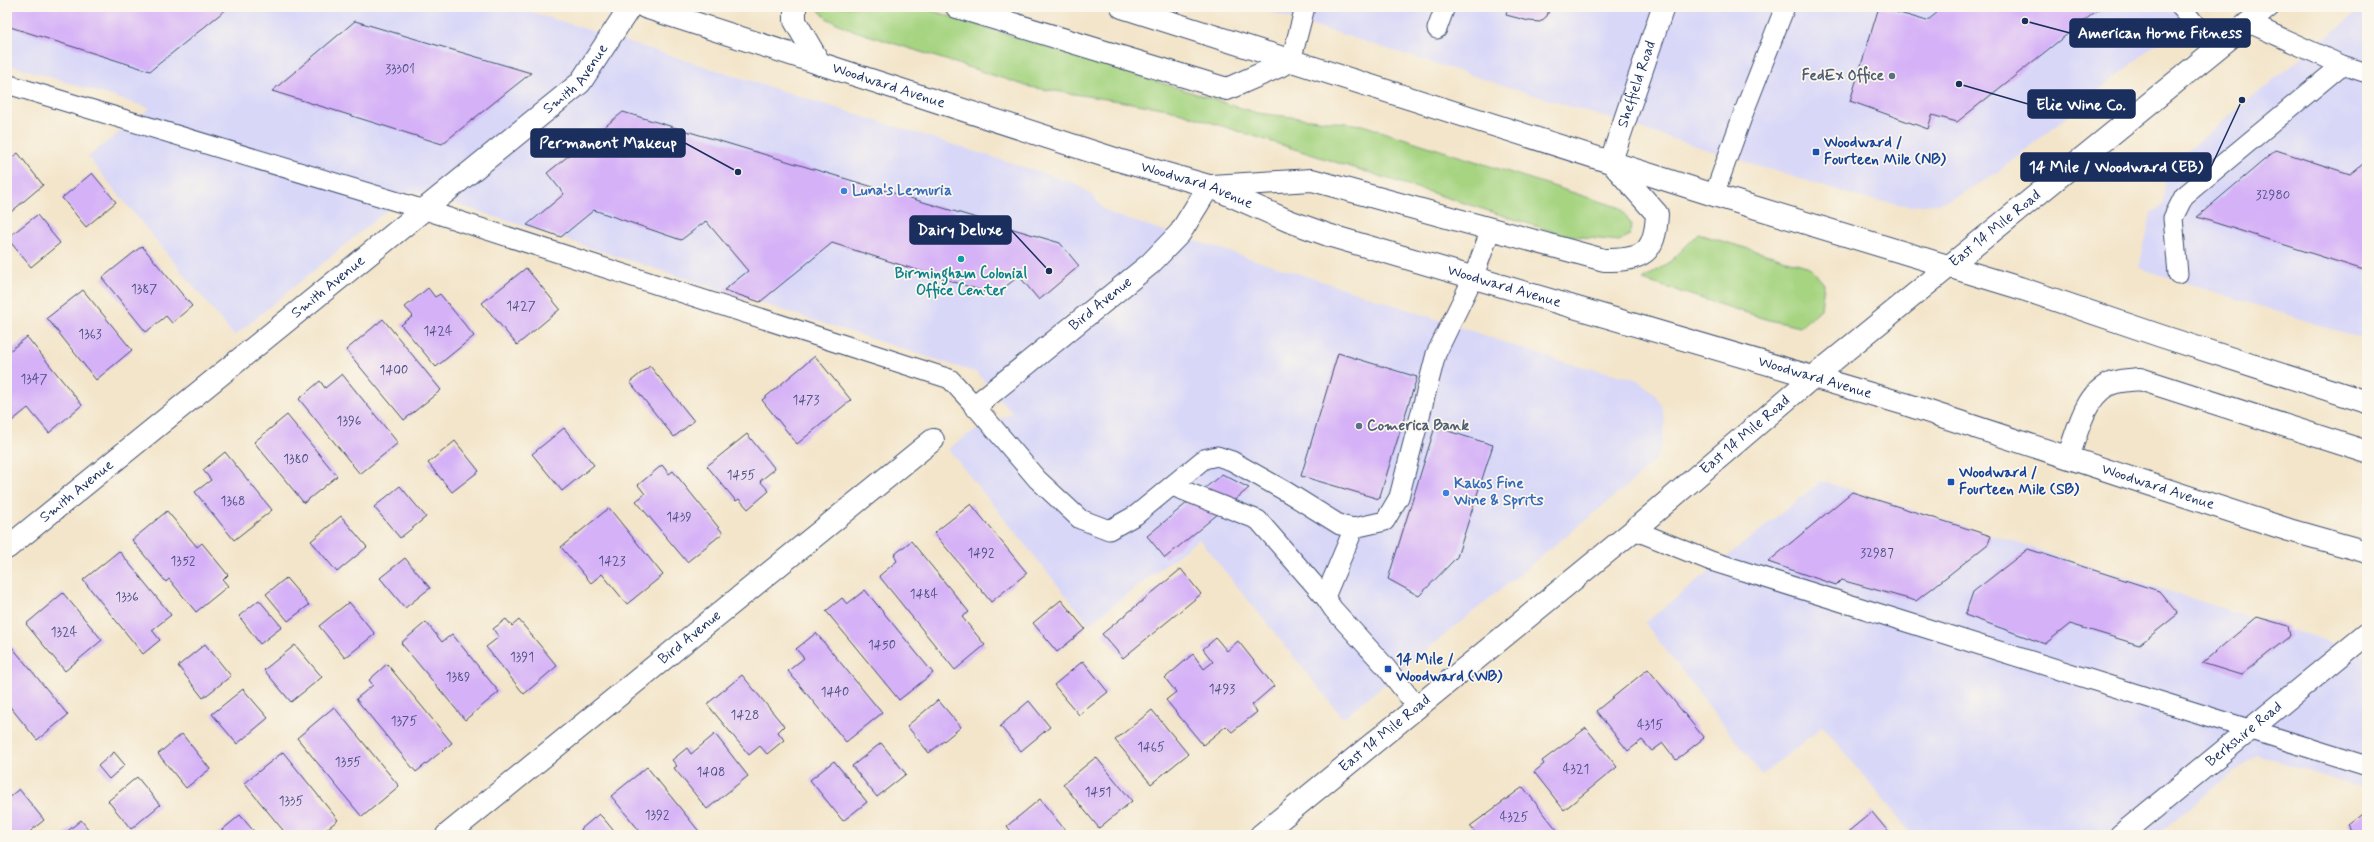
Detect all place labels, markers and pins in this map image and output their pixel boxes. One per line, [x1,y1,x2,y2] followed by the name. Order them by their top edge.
[2070,19,2250,47] callout: American Home Fitness
[1802,65,1885,86] place label: FedEx Office
[1887,71,1897,81] marker: FedEx Office
[2028,90,2135,118] callout: Elie Wine Co.
[531,129,685,157] callout: Permanent Makeup
[1823,133,1946,170] place label: Woodward / Fourteen Mile (NB)
[1811,147,1821,157] marker: Woodward / Fourteen Mile (NB)
[2021,153,2211,181] callout: 14 Mile / Woodward (EB)
[852,181,952,201] place label: Luna's Lemuria
[839,186,849,196] marker: Luna's Lemuria
[910,216,1011,244] callout: Dairy Deluxe
[956,254,966,264] marker: Birmingham Colonial Office Center
[895,264,1028,301] place label: Birmingham Colonial Office Center
[1367,416,1470,436] place label: Comerica Bank
[1354,421,1364,431] marker: Comerica Bank
[1958,463,2080,500] place label: Woodward / Fourteen Mile (SB)
[1453,474,1544,511] place label: Kakos Fine Wine & Sprits
[1946,477,1956,487] marker: Woodward / Fourteen Mile (SB)
[1441,488,1451,498] marker: Kakos Fine Wine & Sprits
[1395,650,1503,687] place label: 14 Mile / Woodward (WB)
[1383,664,1393,674] marker: 14 Mile / Woodward (WB)

